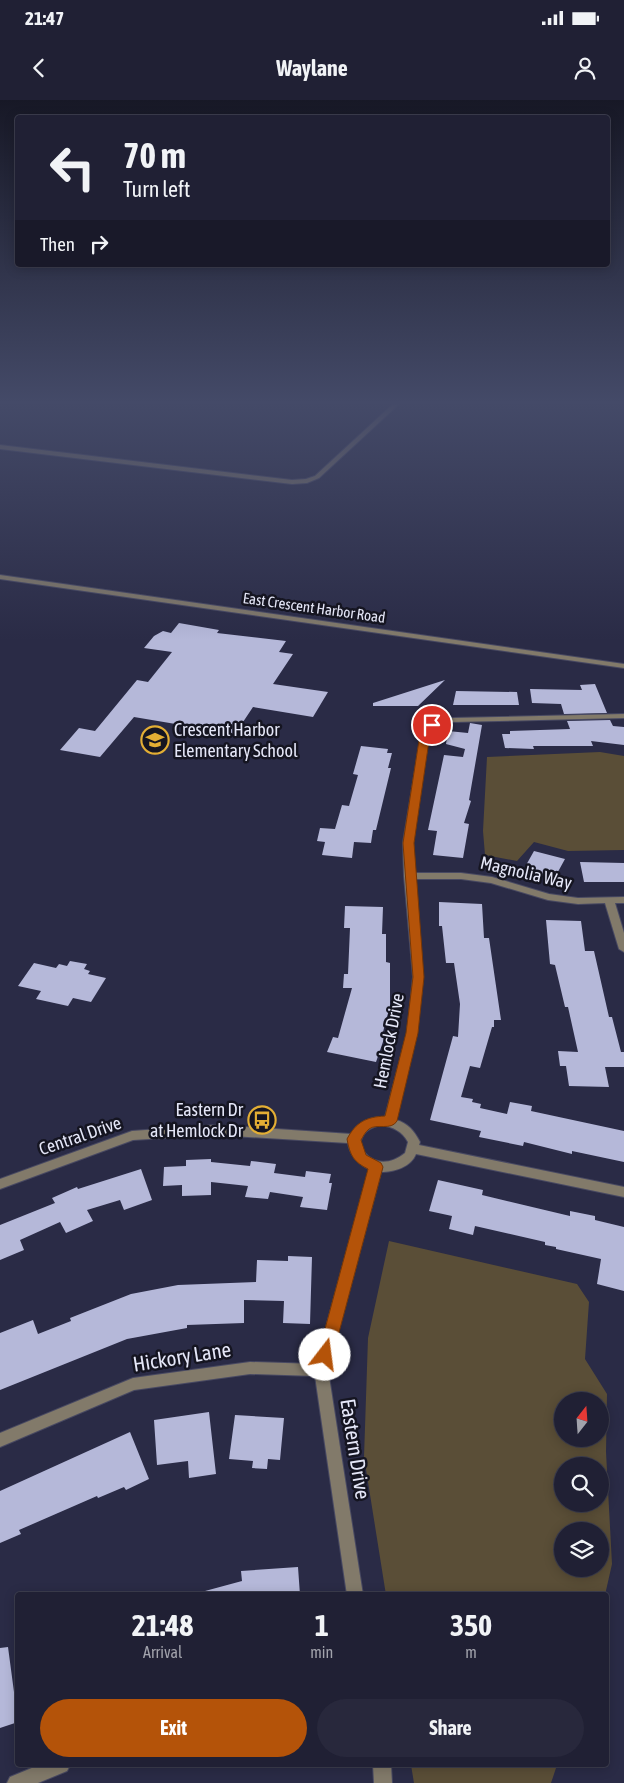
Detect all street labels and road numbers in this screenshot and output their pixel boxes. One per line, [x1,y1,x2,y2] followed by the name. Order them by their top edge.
[242,589,386,626] street label: East Crescent Harbor Road
[478,852,574,893] street label: Magnolia Way
[369,991,408,1090] street label: Hemlock Drive
[36,1112,124,1159] street label: Central Drive
[131,1336,233,1376] street label: Hickory Lane
[336,1397,376,1501] street label: Eastern Drive

